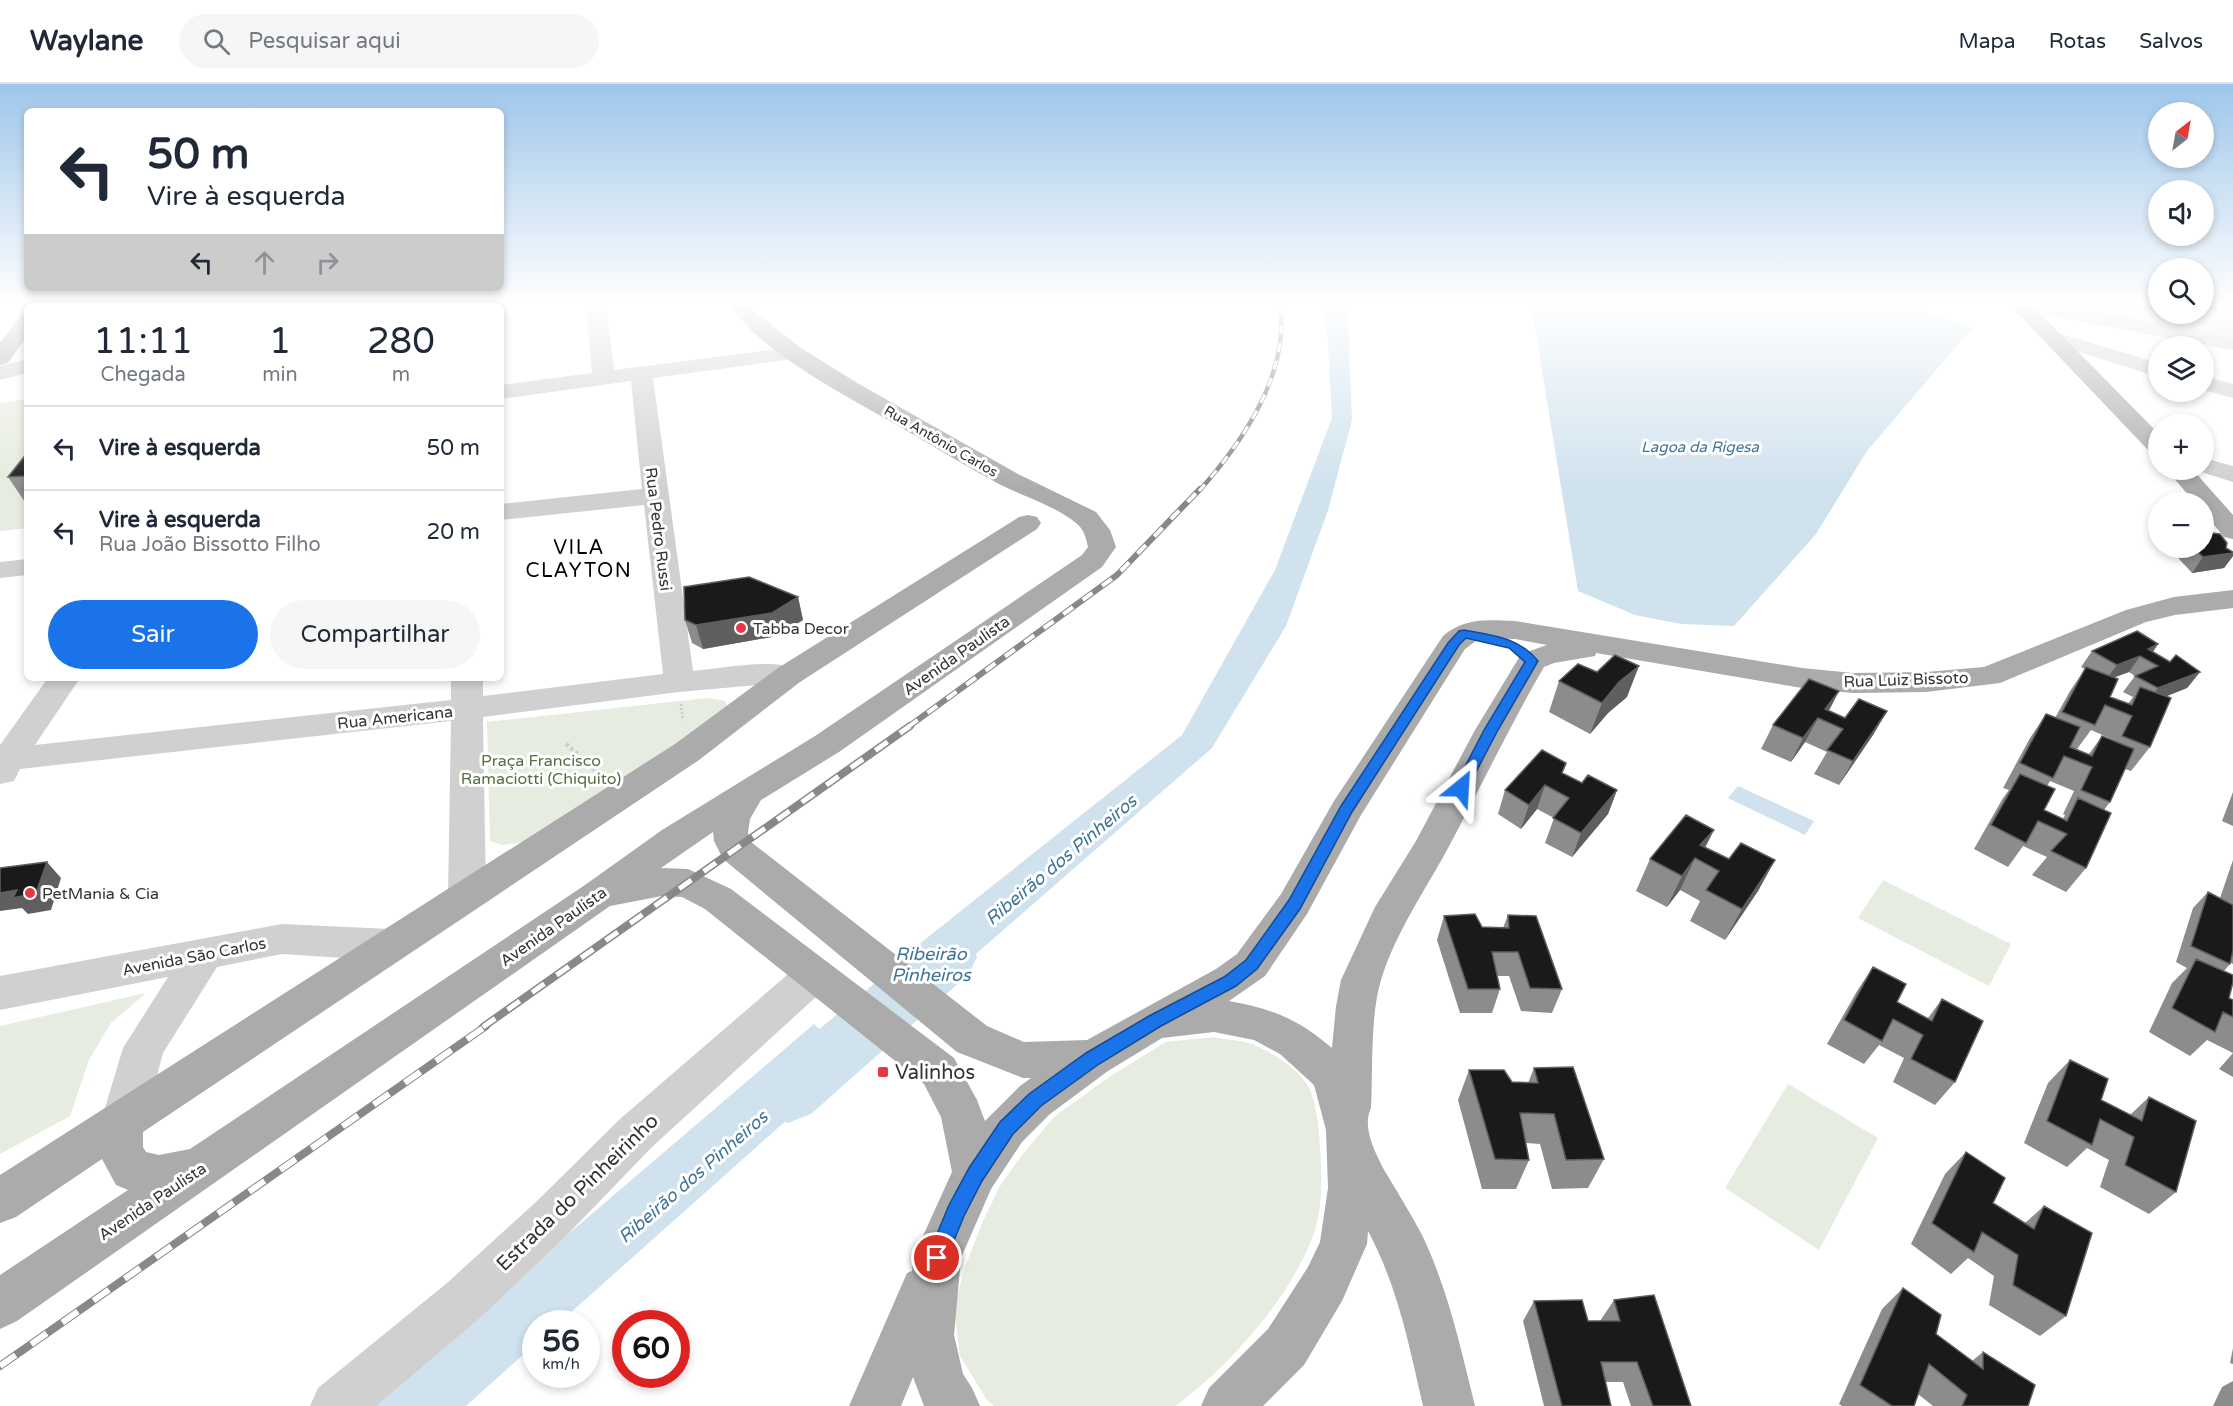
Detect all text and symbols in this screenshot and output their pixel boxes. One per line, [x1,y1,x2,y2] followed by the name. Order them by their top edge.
[179,14,599,68] search box
[30,24,143,58] text: Waylane
[200,25,233,58] icon: search
[248,28,401,54] text: Pesquisar aqui
[1958,29,2016,54] text: Mapa
[2049,29,2106,54] text: Rotas
[2139,29,2203,54] text: Salvos
[2148,102,2214,168] north arrow
[2148,102,2214,558] map controls
[147,129,249,180] text: 50 m
[48,132,126,210] icon: left
[147,180,346,213] text: Vire à esquerda
[2148,180,2214,246] button: sound
[185,246,218,279] icon: left
[248,246,281,279] icon: ahead
[311,246,344,279] icon: right
[2148,258,2214,324] button: search
[93,320,193,363] text: 11:11
[269,320,291,363] text: 1
[367,320,435,363] text: 280
[2148,336,2214,402] button: layers
[101,363,186,387] text: Chegada
[262,363,298,387] text: min
[392,363,410,387] text: m
[881,402,1001,481] street label: Rua Antônio Carlos
[2148,414,2214,480] button: +
[48,432,81,465] icon: left
[99,435,261,461] text: Vire à esquerda
[426,435,480,461] text: 50 m
[1641,438,1759,456] water label: Lagoa da Rigesa
[641,466,676,592] street label: Rua Pedro Russi
[2148,492,2214,558] button: −
[99,507,261,533] text: Vire à esquerda
[48,516,81,549] icon: left
[426,519,480,545] text: 20 m
[99,533,321,557] text: Rua João Bissotto Filho
[526,536,632,583] district label: VILA CLAYTON
[48,600,258,669] button: Sair
[270,600,480,669] button: Compartilhar
[899,612,1014,700] street label: Avenida Paulista
[753,619,850,639] place label: Tabba Decor
[734,621,748,635] marker: Tabba Decor
[1843,668,1969,692] street label: Rua Luiz Bissoto
[336,702,454,734] street label: Rua Americana
[461,751,621,789] park label: Praça Francisco Ramaciotti (Chiquito)
[1429,756,1493,820] position arrow
[981,789,1142,930] water label: Ribeirão dos Pinheiros
[496,883,611,971] street label: Avenida Paulista
[42,884,159,904] place label: PetMania & Cia
[23,886,37,900] marker: PetMania & Cia
[121,933,268,981] street label: Avenida São Carlos
[891,943,972,986] water label: Ribeirão Pinheiros
[895,1061,975,1085] place label: Valinhos
[876,1065,890,1079] marker: Valinhos
[614,1105,773,1248] water label: Ribeirão dos Pinheiros
[492,1109,664,1276] street label: Estrada do Pinheirinho
[95,1158,210,1245] street label: Avenida Paulista
[911,1232,962,1283] pin
[920,1241,953,1274] icon: arrive
[612,1310,690,1388] speed limit sign: 60
[542,1323,580,1360] text: 56
[542,1355,580,1373] text: km/h

